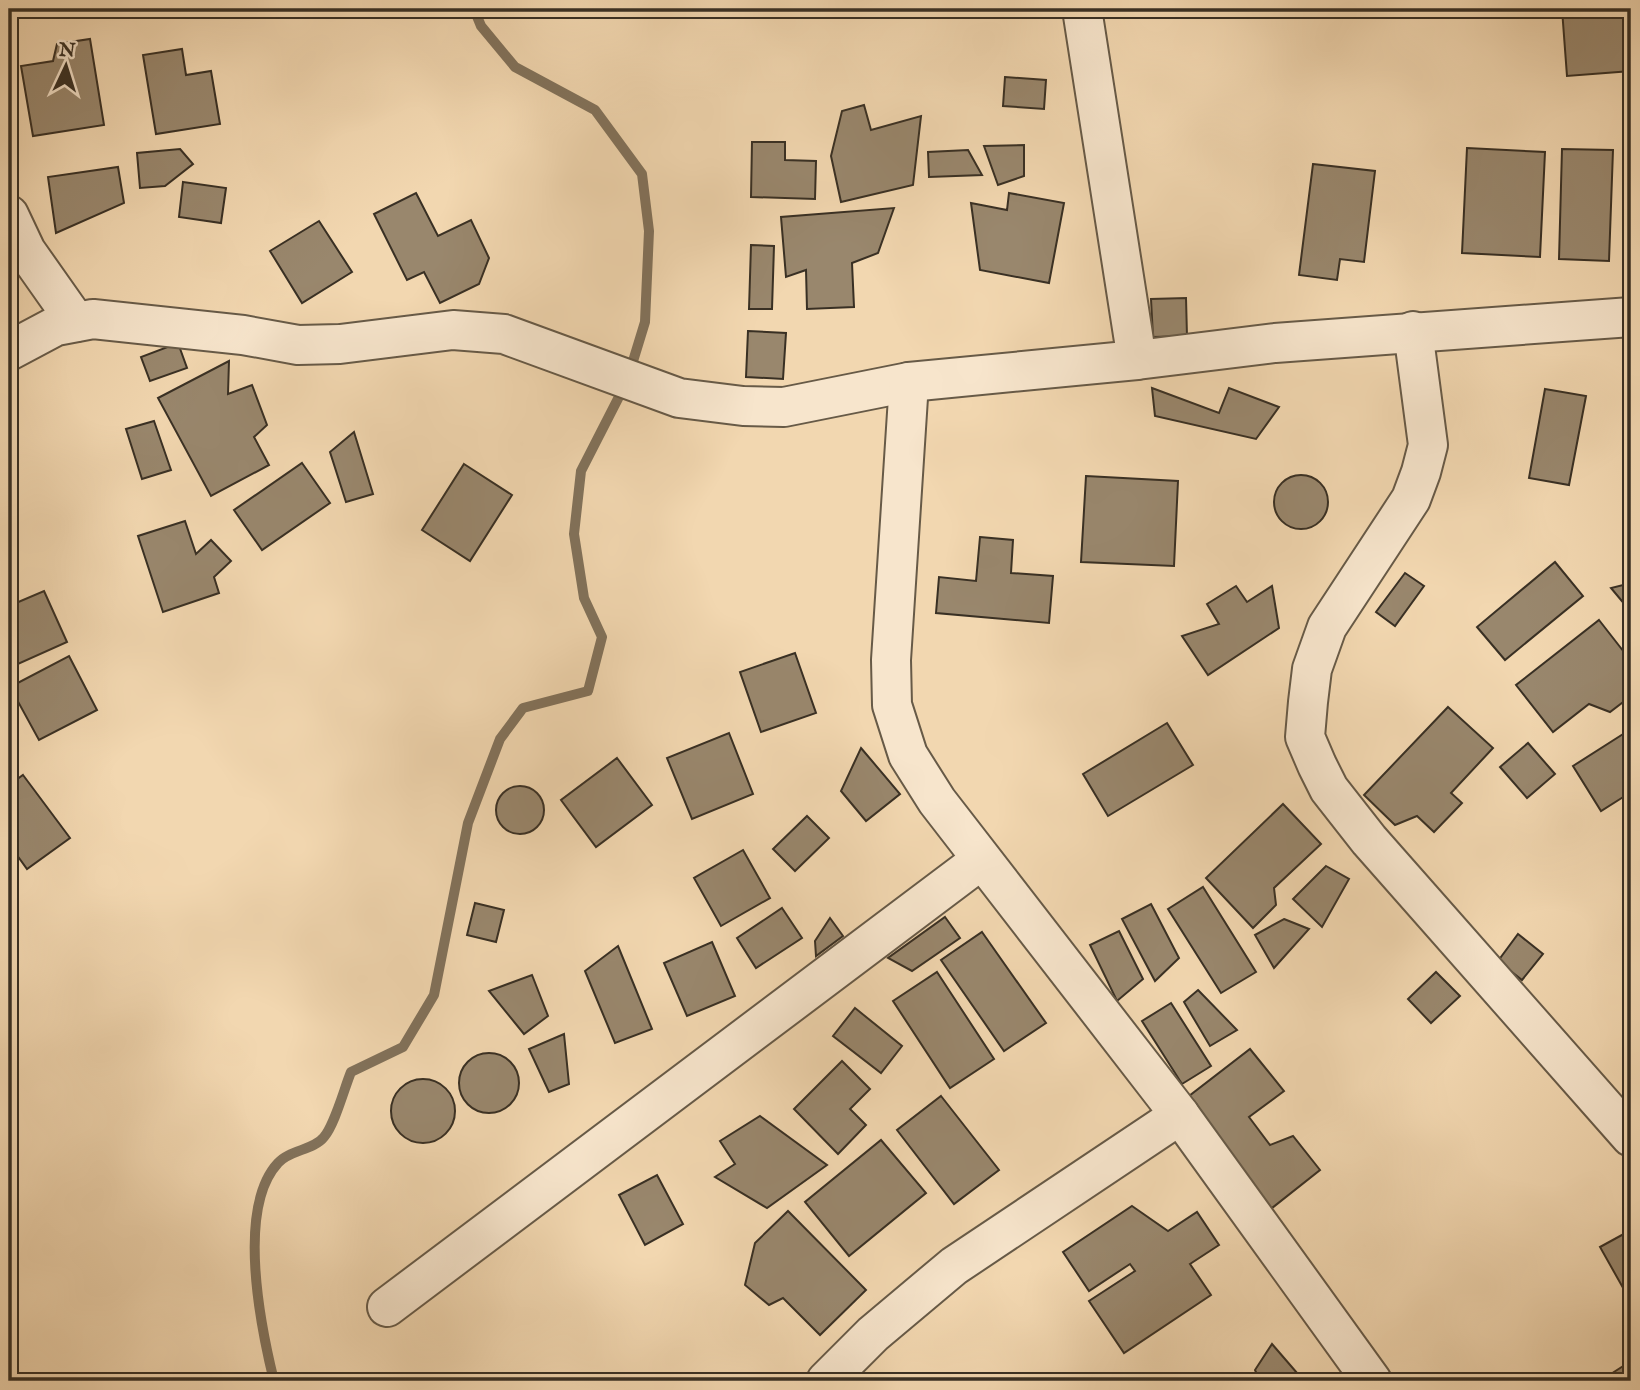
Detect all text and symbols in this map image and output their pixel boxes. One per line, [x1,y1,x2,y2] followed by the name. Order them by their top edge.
[32,32,102,102] north arrow
[57,38,77,64] text: N

